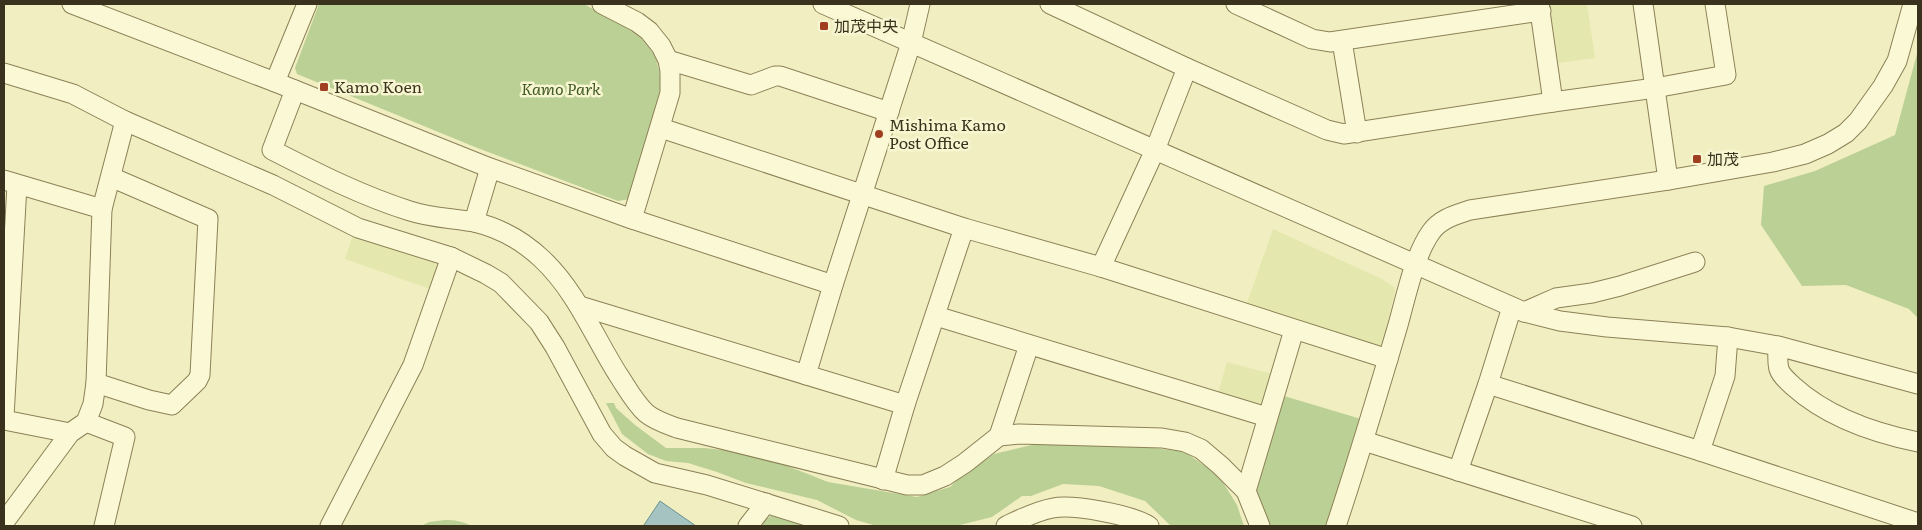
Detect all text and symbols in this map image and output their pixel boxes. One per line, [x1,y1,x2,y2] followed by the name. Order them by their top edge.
[834,13,898,37] place label: 加茂中央
[818,20,830,32] marker: 加茂中央
[334,74,423,98] place label: Kamo Koen
[521,76,601,100] park label: Kamo Park
[318,81,330,93] marker: Kamo Koen
[889,112,1006,154] place label: Mishima Kamo Post Office
[873,128,885,140] marker: Mishima Kamo Post Office
[1707,146,1739,170] place label: 加茂
[1691,153,1703,165] marker: 加茂

